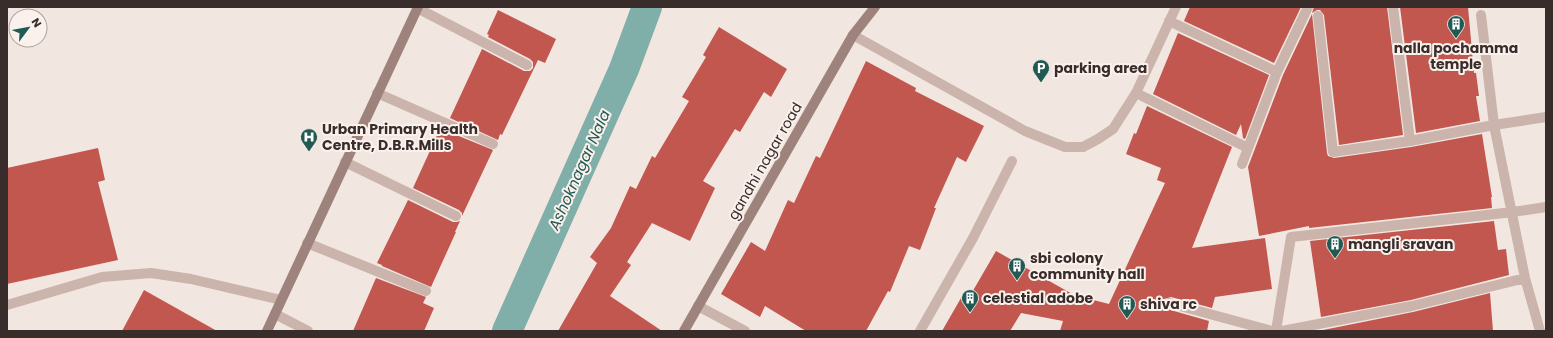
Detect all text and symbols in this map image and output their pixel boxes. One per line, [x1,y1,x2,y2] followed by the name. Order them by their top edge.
[8,8,48,48] north arrow
[1446,14,1466,39] building icon: nalla pochamma temple
[28,15,45,30] text: N
[1394,38,1518,74] place label: nalla pochamma temple
[1031,58,1051,83] parking icon: parking area
[1054,58,1147,78] place label: parking area
[723,98,807,224] street label: gandhi nagar road
[543,107,615,234] water label: Ashoknagar Nala
[322,119,478,155] place label: Urban Primary Health Centre, D.B.R.Mills
[299,127,319,152] hospital icon: Urban Primary Health Centre, D.B.R.Mills
[1325,234,1345,259] building icon: mangli sravan
[1348,234,1454,254] place label: mangli sravan
[1030,248,1145,284] place label: sbi colony community hall
[1007,256,1027,281] building icon: sbi colony community hall
[960,288,980,313] building icon: celestial adobe
[983,288,1094,308] place label: celestial adobe
[1117,294,1137,319] building icon: shiva rc
[1140,294,1198,314] place label: shiva rc

